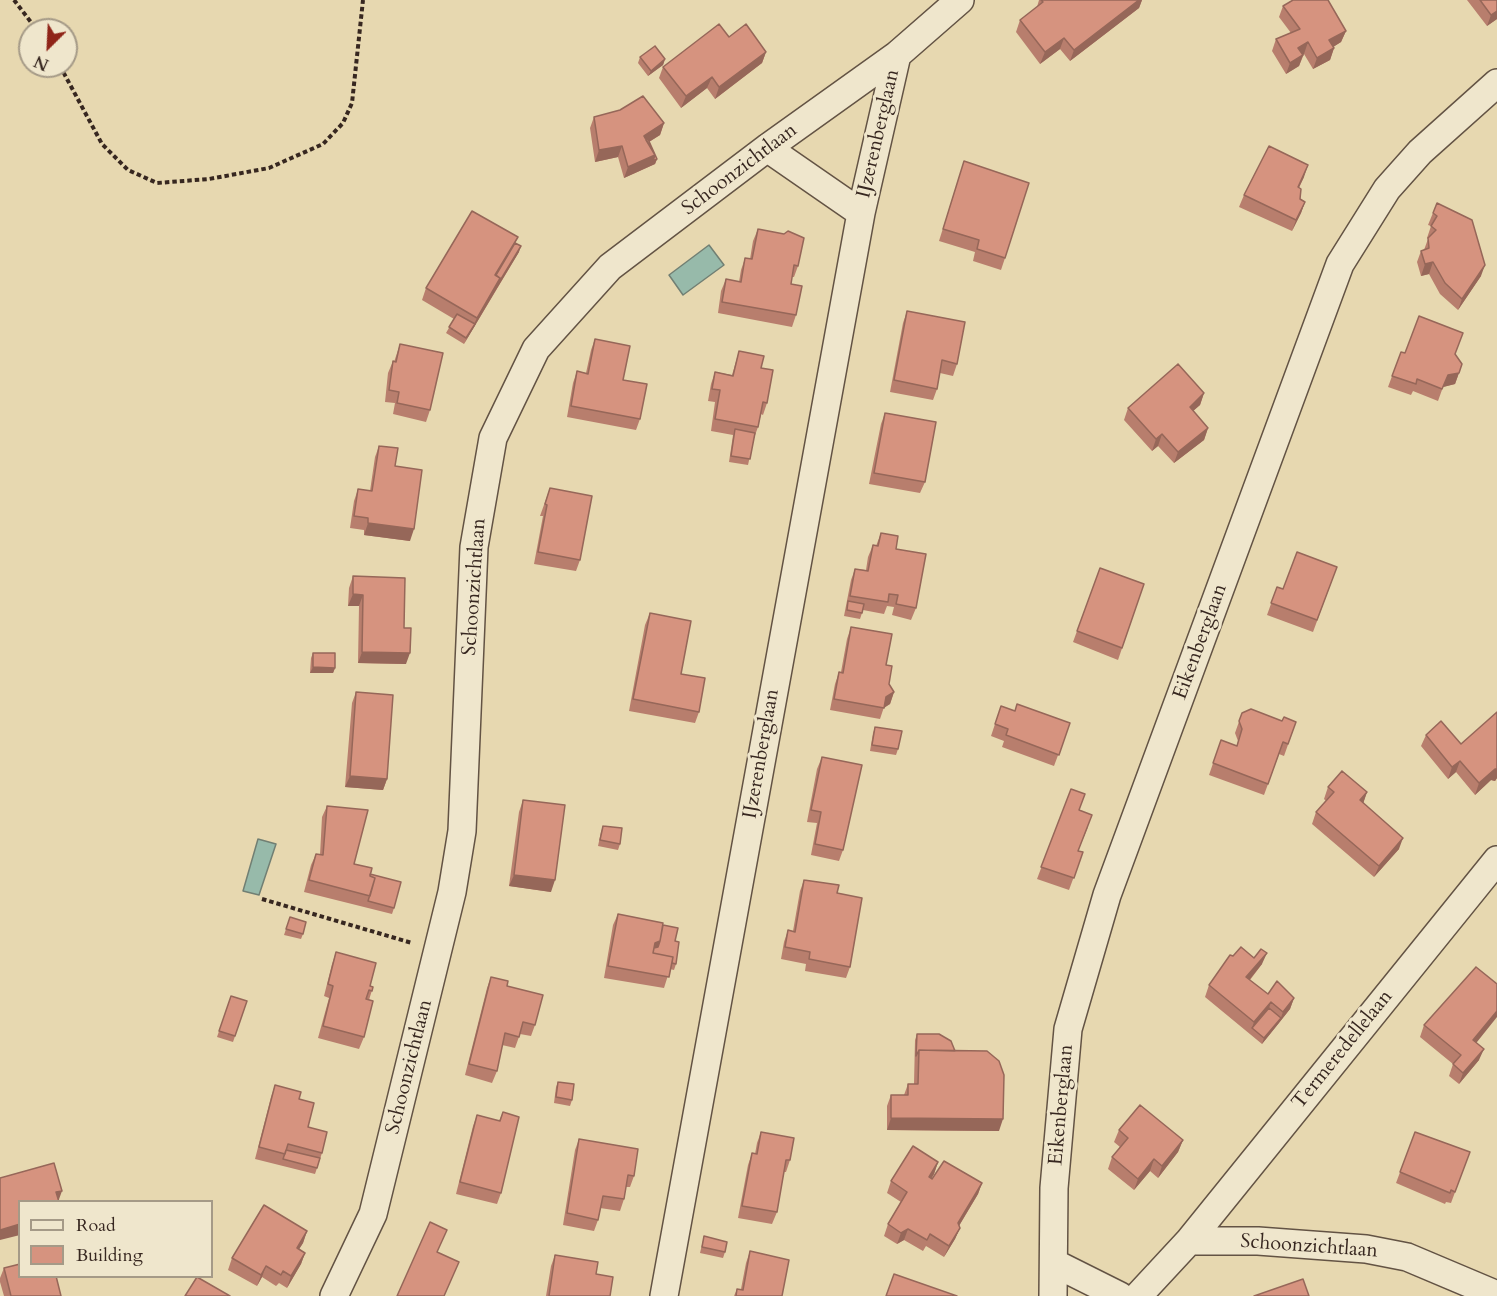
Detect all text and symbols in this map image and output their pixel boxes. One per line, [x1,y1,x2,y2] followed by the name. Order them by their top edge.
[18,18,78,78] north arrow
[31,50,52,75] text: N
[853,67,905,201] street label: IJzerenberglaan
[678,119,802,221] street label: Schoonzichtlaan
[458,517,492,657] street label: Schoonzichtlaan
[1169,581,1233,703] street label: Eikenberglaan
[739,687,785,821] street label: IJzerenberglaan
[1288,986,1398,1114] street label: Termeredellelaan
[382,997,438,1137] street label: Schoonzichtlaan
[1045,1044,1079,1166] street label: Eikenberglaan
[18,1200,213,1278] legend
[76,1213,116,1238] text: Road
[1239,1230,1379,1264] street label: Schoonzichtlaan
[76,1243,143,1268] text: Building

